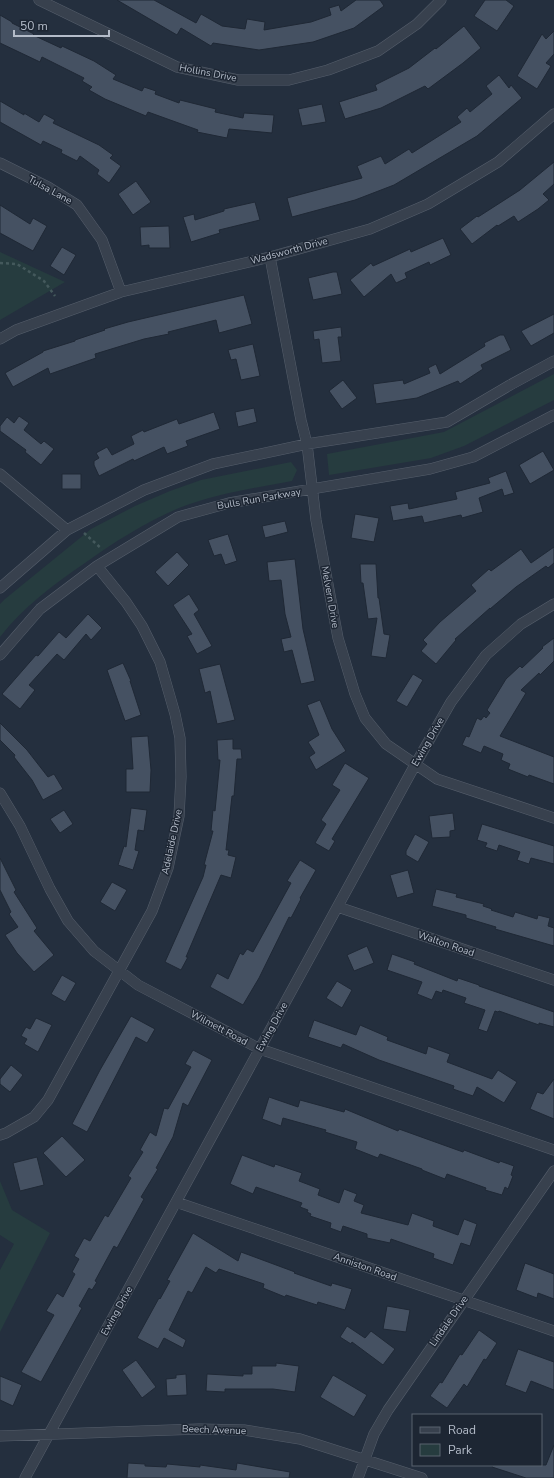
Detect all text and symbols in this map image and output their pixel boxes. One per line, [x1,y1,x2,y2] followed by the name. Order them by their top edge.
[14,12,109,38] scale bar
[20,18,48,34] text: 50 m
[178,61,238,85] street label: Hollins Drive
[26,172,74,208] street label: Tulsa Lane
[249,234,329,268] street label: Wadsworth Drive
[216,485,303,513] street label: Bulls Run Parkway
[318,565,342,629] street label: Melvern Drive
[408,715,448,769] street label: Ewing Drive
[158,808,186,876] street label: Adelaide Drive
[416,928,476,960] street label: Walton Road
[253,1000,291,1054] street label: Ewing Drive
[188,1007,250,1049] street label: Wilmett Road
[331,1250,399,1284] street label: Anniston Road
[98,1284,136,1338] street label: Ewing Drive
[426,1293,472,1349] street label: Lindale Drive
[412,1414,542,1466] legend
[182,1422,246,1438] street label: Beech Avenue
[448,1422,476,1438] text: Road
[448,1442,473,1458] text: Park

